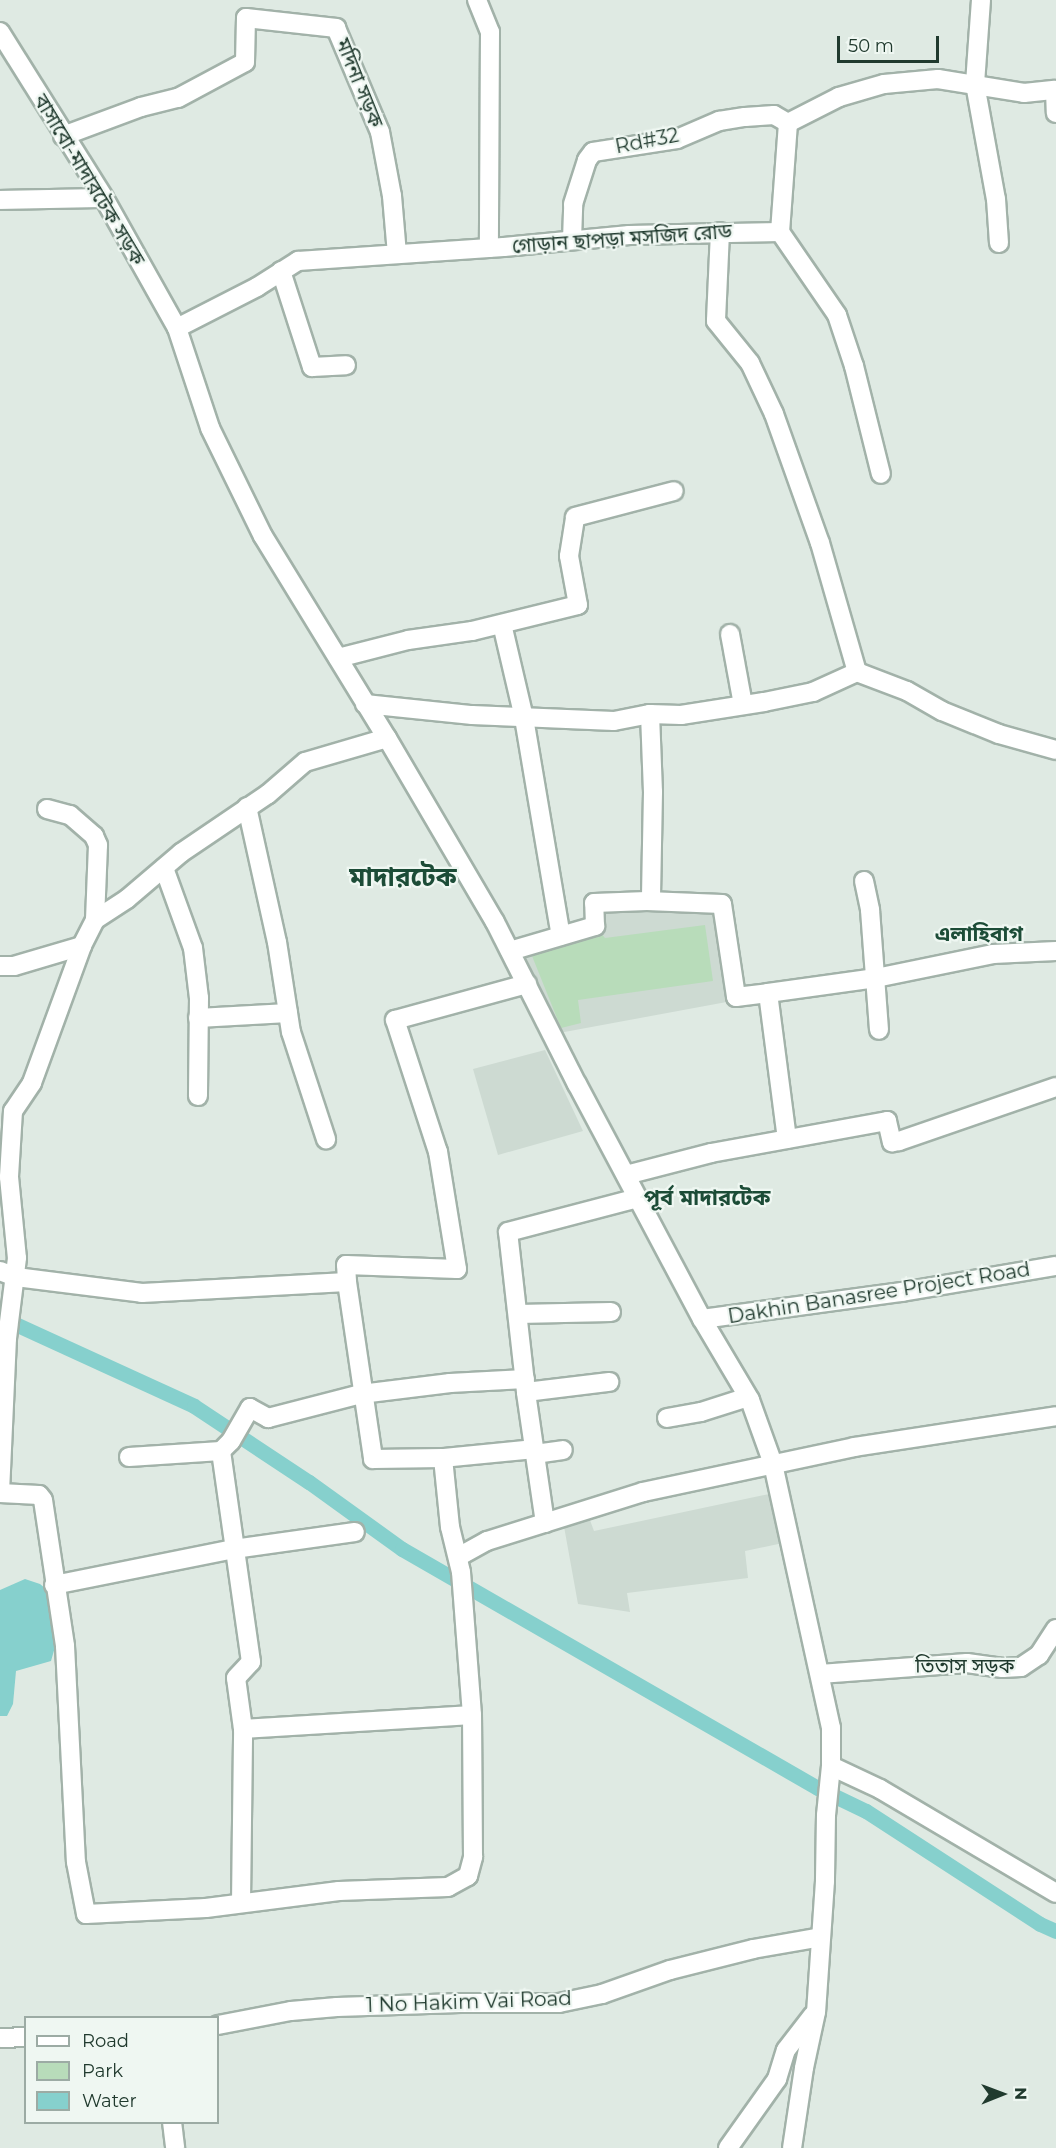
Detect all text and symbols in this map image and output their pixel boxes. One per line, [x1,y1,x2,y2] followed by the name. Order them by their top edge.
[840,24,942,62] scale bar
[330,35,388,131] street label: মদিনা সড়ক
[848,35,894,57] text: 50 m
[28,90,150,270] street label: বাসাবো-মাদারটেক সড়ক
[613,123,681,159] street label: Rd#32
[511,219,733,259] street label: গোড়ান ছাপড়া মসজিদ রোড
[349,862,457,894] district label: মাদারটেক
[935,921,1023,947] district label: এলাহিবাগ
[644,1185,770,1211] district label: পূর্ব মাদারটেক
[726,1257,1032,1329] street label: Dakhin Banasree Project Road
[915,1654,1015,1678] street label: তিতাস সড়ক
[366,1986,572,2018] street label: 1 No Hakim Vai Road
[24,2016,219,2124] legend
[82,2030,129,2052] text: Road
[82,2060,123,2082] text: Park
[972,2064,1032,2124] north arrow
[1011,2087,1030,2100] text: N
[82,2090,137,2112] text: Water

